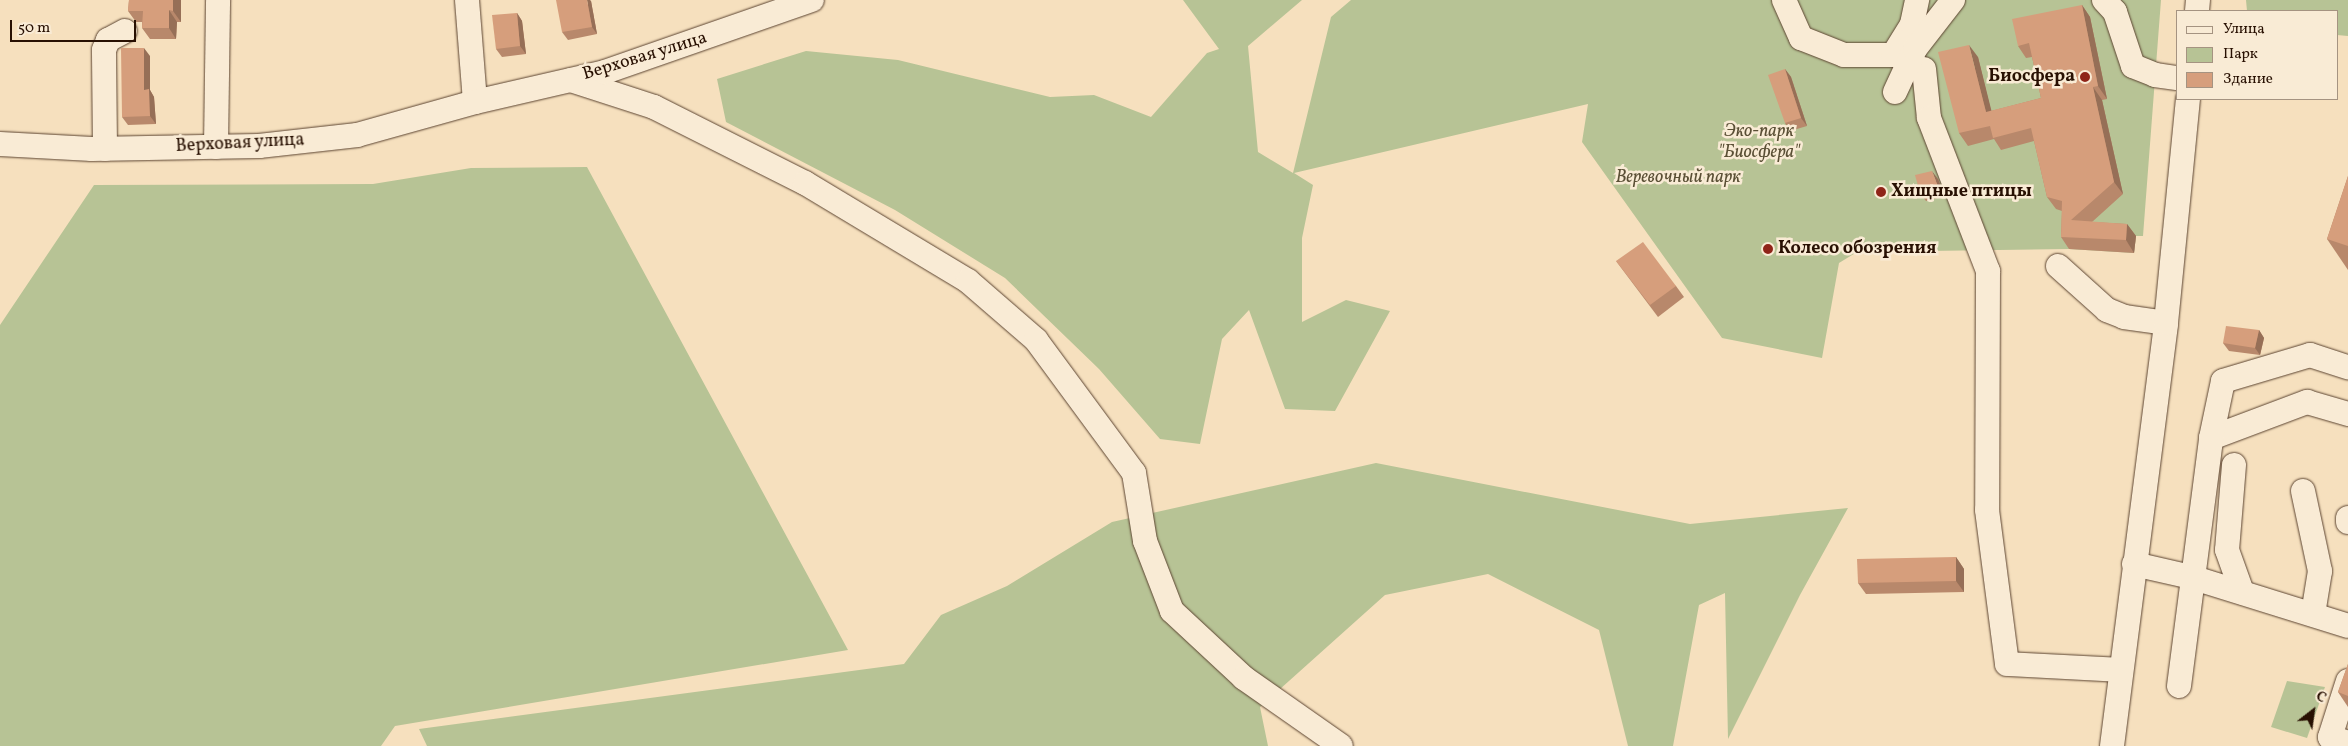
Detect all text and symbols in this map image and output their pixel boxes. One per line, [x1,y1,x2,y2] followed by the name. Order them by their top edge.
[12,10,139,42] scale bar
[2176,10,2338,100] legend
[18,18,50,39] text: 50 m
[2223,19,2265,40] text: Улица
[580,28,710,86] street label: Верховая улица
[2223,44,2258,65] text: Парк
[1988,66,2075,88] place label: Биосфера
[2223,69,2273,90] text: Здание
[2079,71,2091,83] marker: Биосфера
[1718,122,1800,164] park label: Эко-парк "Биосфера"
[175,130,305,158] street label: Верховая улица
[1615,167,1741,189] park label: Веревочный парк
[1891,181,2032,203] place label: Хищные птицы
[1875,186,1887,198] marker: Хищные птицы
[1778,238,1936,260] place label: Колесо обозрения
[1762,243,1774,255] marker: Колесо обозрения
[2288,686,2338,736] north arrow
[2312,687,2329,708] text: С

